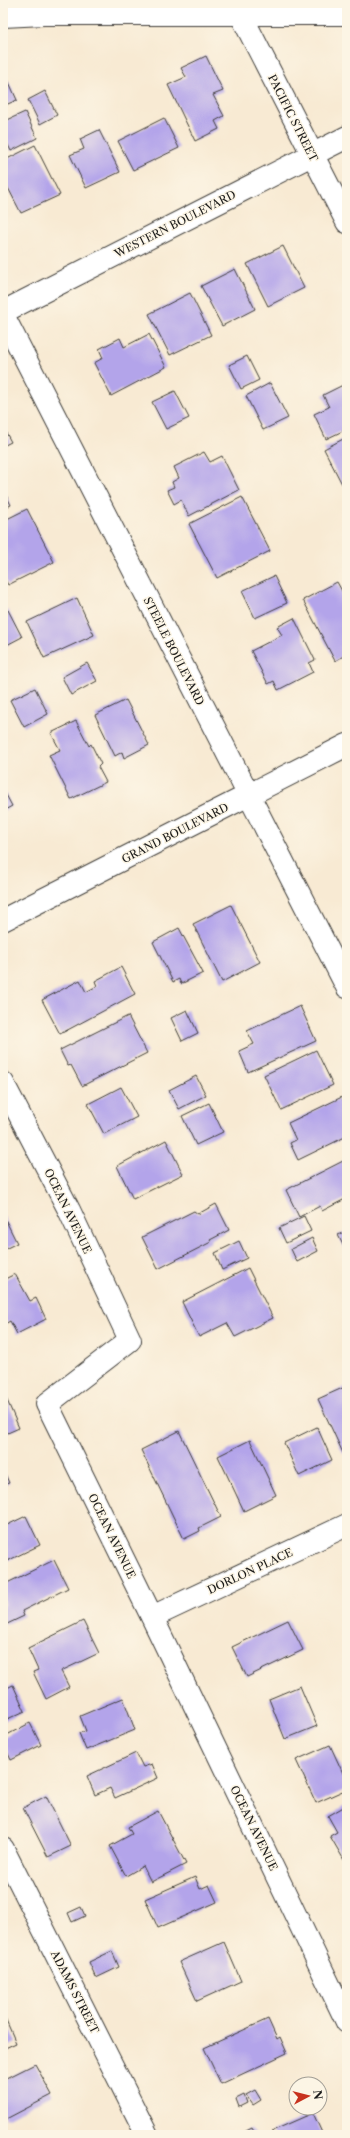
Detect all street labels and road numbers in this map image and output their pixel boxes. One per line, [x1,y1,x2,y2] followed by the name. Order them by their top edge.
[265,72,321,165] street label: PACIFIC STREET
[111,187,238,261] street label: WESTERN BOULEVARD
[141,594,207,708] street label: STEELE BOULEVARD
[119,800,231,866] street label: GRAND BOULEVARD
[41,1166,95,1256] street label: OCEAN AVENUE
[85,1491,139,1581] street label: OCEAN AVENUE
[205,1545,295,1597] street label: DORLON PLACE
[227,1783,281,1873] street label: OCEAN AVENUE
[47,1947,102,2037] street label: ADAMS STREET

